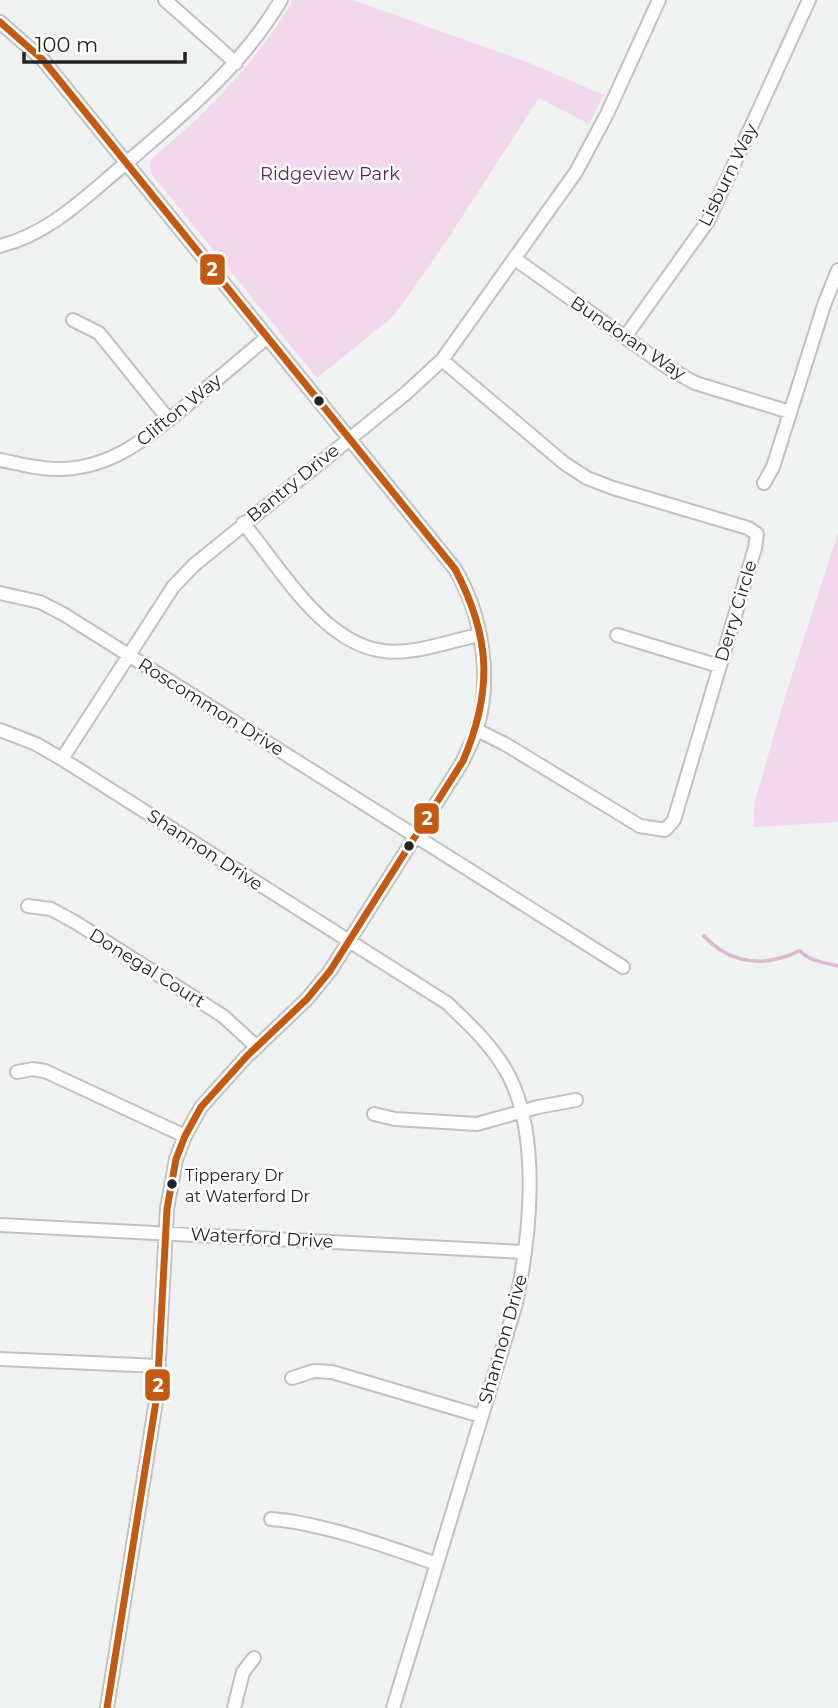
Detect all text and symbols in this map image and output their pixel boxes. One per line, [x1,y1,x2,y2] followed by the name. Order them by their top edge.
[24,21,186,65] scale bar
[35,32,98,57] text: 100 m
[694,120,762,230] street label: Lisburn Way
[260,163,400,185] park label: Ridgeview Park
[199,253,226,286] line badge: 2
[206,258,218,281] text: 2
[566,291,690,385] street label: Bundoran Way
[132,369,226,451] street label: Clifton Way
[312,394,326,408] unlabelled marker
[242,439,344,527] street label: Bantry Drive
[710,558,762,664] street label: Derry Circle
[134,653,288,761] street label: Roscommon Drive
[413,802,440,835] line badge: 2
[143,804,267,896] street label: Shannon Drive
[421,807,433,830] text: 2
[402,839,416,853] unlabelled marker
[85,924,209,1012] street label: Donegal Court
[185,1166,310,1206] place label: Tipperary Dr at Waterford Dr
[165,1177,179,1191] marker: Tipperary Dr at Waterford Dr
[190,1223,334,1253] street label: Waterford Drive
[474,1272,532,1406] street label: Shannon Drive
[144,1368,171,1402] line badge: 2
[152,1374,164,1397] text: 2

